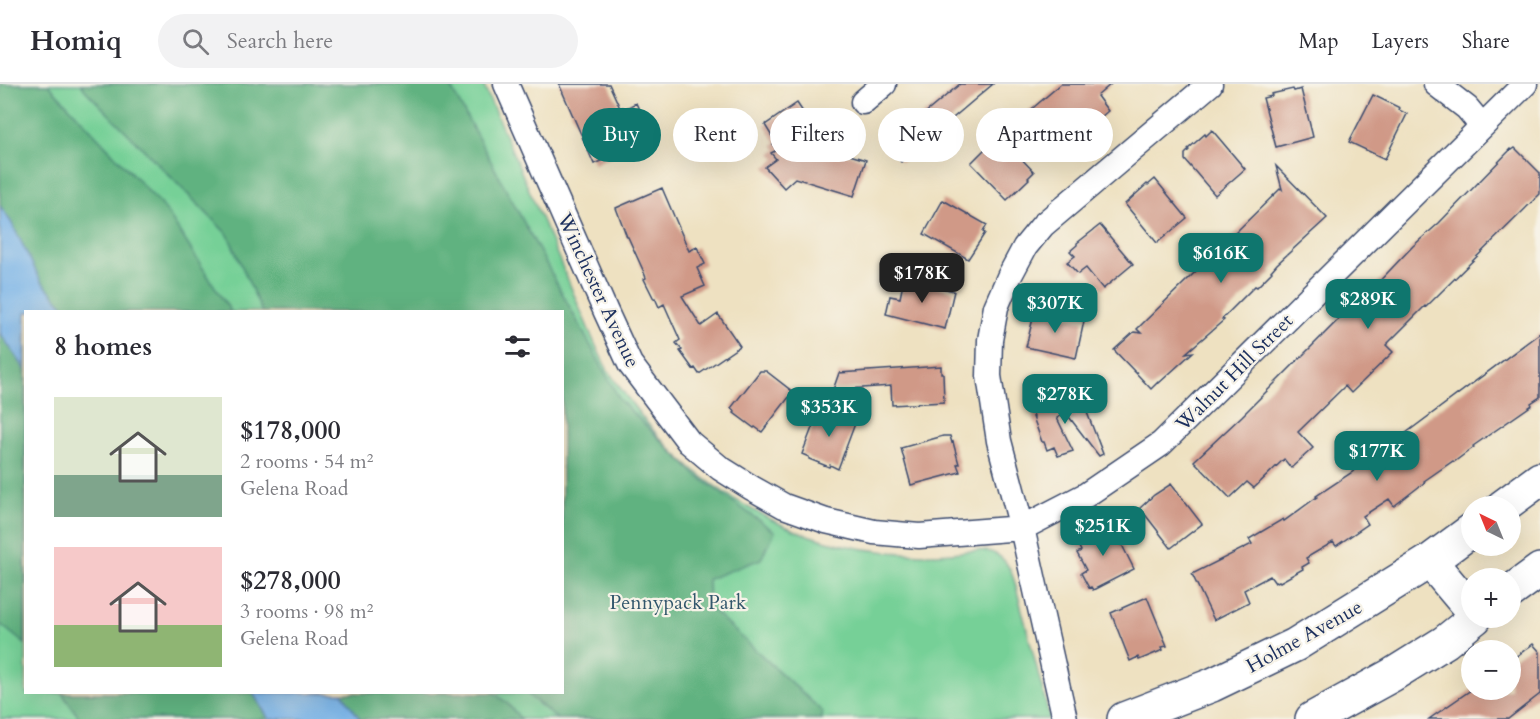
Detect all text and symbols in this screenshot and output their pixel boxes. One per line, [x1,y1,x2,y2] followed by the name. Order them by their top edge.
[158,14,578,68] search box
[30,22,122,60] text: Homiq
[179,25,212,58] icon: search
[227,26,333,56] text: Search here
[1299,27,1339,56] text: Map
[1372,27,1429,56] text: Layers
[1462,27,1510,56] text: Share
[582,108,661,162] chip: Buy
[673,108,758,162] chip: Rent
[770,108,866,162] chip: Filters
[878,108,964,162] chip: New
[976,108,1113,162] chip: Apartment
[550,208,646,372] street label: Winchester Avenue
[1179,233,1263,284] pin: $616K
[1192,239,1250,266] text: $616K
[880,253,964,304] pin: $178K
[893,259,951,286] text: $178K
[1326,279,1410,330] pin: $289K
[1013,283,1097,334] pin: $307K
[1339,285,1397,312] text: $289K
[1026,289,1084,316] text: $307K
[1169,307,1299,438] street label: Walnut Hill Street
[54,329,152,364] text: 8 homes
[501,330,534,363] icon: filters
[1023,374,1107,425] pin: $278K
[1036,380,1094,407] text: $278K
[787,387,871,438] pin: $353K
[800,393,858,420] text: $353K
[240,413,341,448] text: $178,000
[102,421,174,493] icon: home
[1335,431,1419,482] pin: $177K
[1348,437,1406,464] text: $177K
[240,448,373,475] text: 2 rooms · 54 m²
[240,475,348,502] text: Gelena Road
[1461,496,1521,556] north arrow
[1461,496,1521,700] map controls
[1061,506,1145,557] pin: $251K
[1074,512,1132,539] text: $251K
[240,563,341,598] text: $278,000
[1461,568,1521,628] button: +
[102,571,174,643] icon: home
[609,589,747,616] park label: Pennypack Park
[1241,593,1367,679] street label: Holme Avenue
[240,598,373,625] text: 3 rooms · 98 m²
[240,625,348,652] text: Gelena Road
[1461,640,1521,700] button: −

